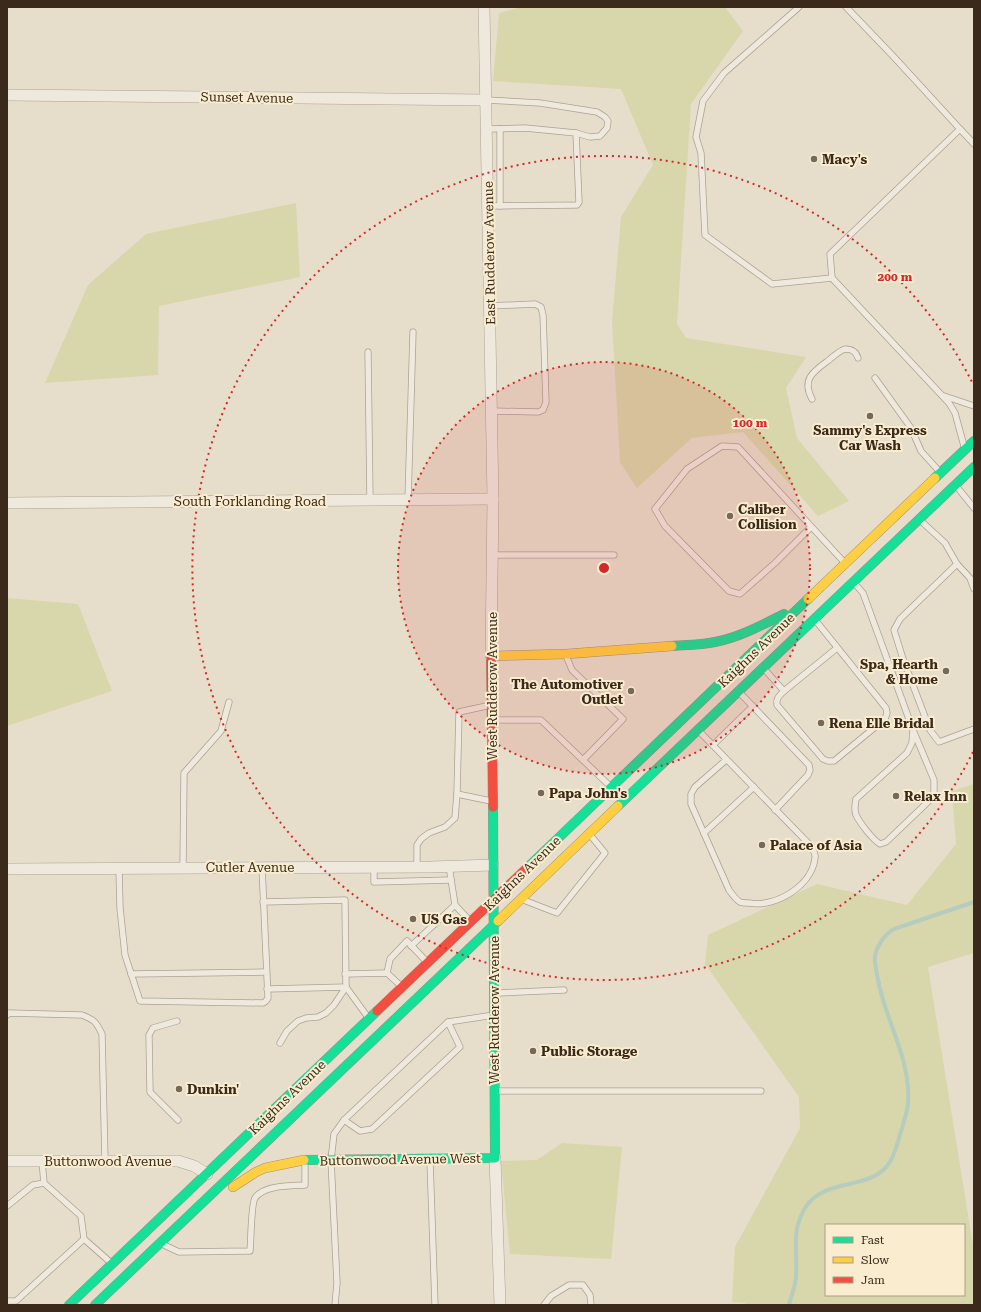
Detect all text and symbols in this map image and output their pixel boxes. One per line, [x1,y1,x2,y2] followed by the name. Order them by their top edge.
[201,89,293,106] street label: Sunset Avenue
[822,152,867,167] place label: Macy's
[809,154,819,164] marker: Macy's
[481,181,498,325] street label: East Rudderow Avenue
[878,270,913,284] text: 200 m
[865,411,875,421] marker: Sammy's Express Car Wash
[733,416,768,430] text: 100 m
[813,423,927,453] place label: Sammy's Express Car Wash
[174,494,327,509] street label: South Forklanding Road
[738,502,797,532] place label: Caliber Collision
[725,511,735,521] marker: Caliber Collision
[597,561,611,575] centre of rings
[715,610,798,691] street label: Kaighns Avenue
[485,612,500,760] street label: West Rudderow Avenue
[860,657,938,687] place label: Spa, Hearth & Home
[941,666,951,676] marker: Spa, Hearth & Home
[511,677,624,707] place label: The Automotiver Outlet
[626,686,636,696] marker: The Automotiver Outlet
[829,716,935,731] place label: Rena Elle Bridal
[816,718,826,728] marker: Rena Elle Bridal
[549,786,627,801] place label: Papa John's
[536,788,546,798] marker: Papa John's
[904,789,967,804] place label: Relax Inn
[891,791,901,801] marker: Relax Inn
[481,833,564,914] street label: Kaighns Avenue
[770,838,862,853] place label: Palace of Asia
[757,840,767,850] marker: Palace of Asia
[206,860,294,875] street label: Cutler Avenue
[421,912,467,927] place label: US Gas
[408,914,418,924] marker: US Gas
[487,936,502,1084] street label: West Rudderow Avenue
[541,1044,638,1059] place label: Public Storage
[528,1046,538,1056] marker: Public Storage
[246,1057,329,1138] street label: Kaighns Avenue
[187,1082,239,1097] place label: Dunkin'
[174,1084,184,1094] marker: Dunkin'
[319,1151,481,1168] street label: Buttonwood Avenue West
[44,1154,172,1169] street label: Buttonwood Avenue
[825,1224,965,1296] legend
[861,1233,885,1247] text: Fast
[861,1253,889,1267] text: Slow
[861,1273,885,1287] text: Jam

